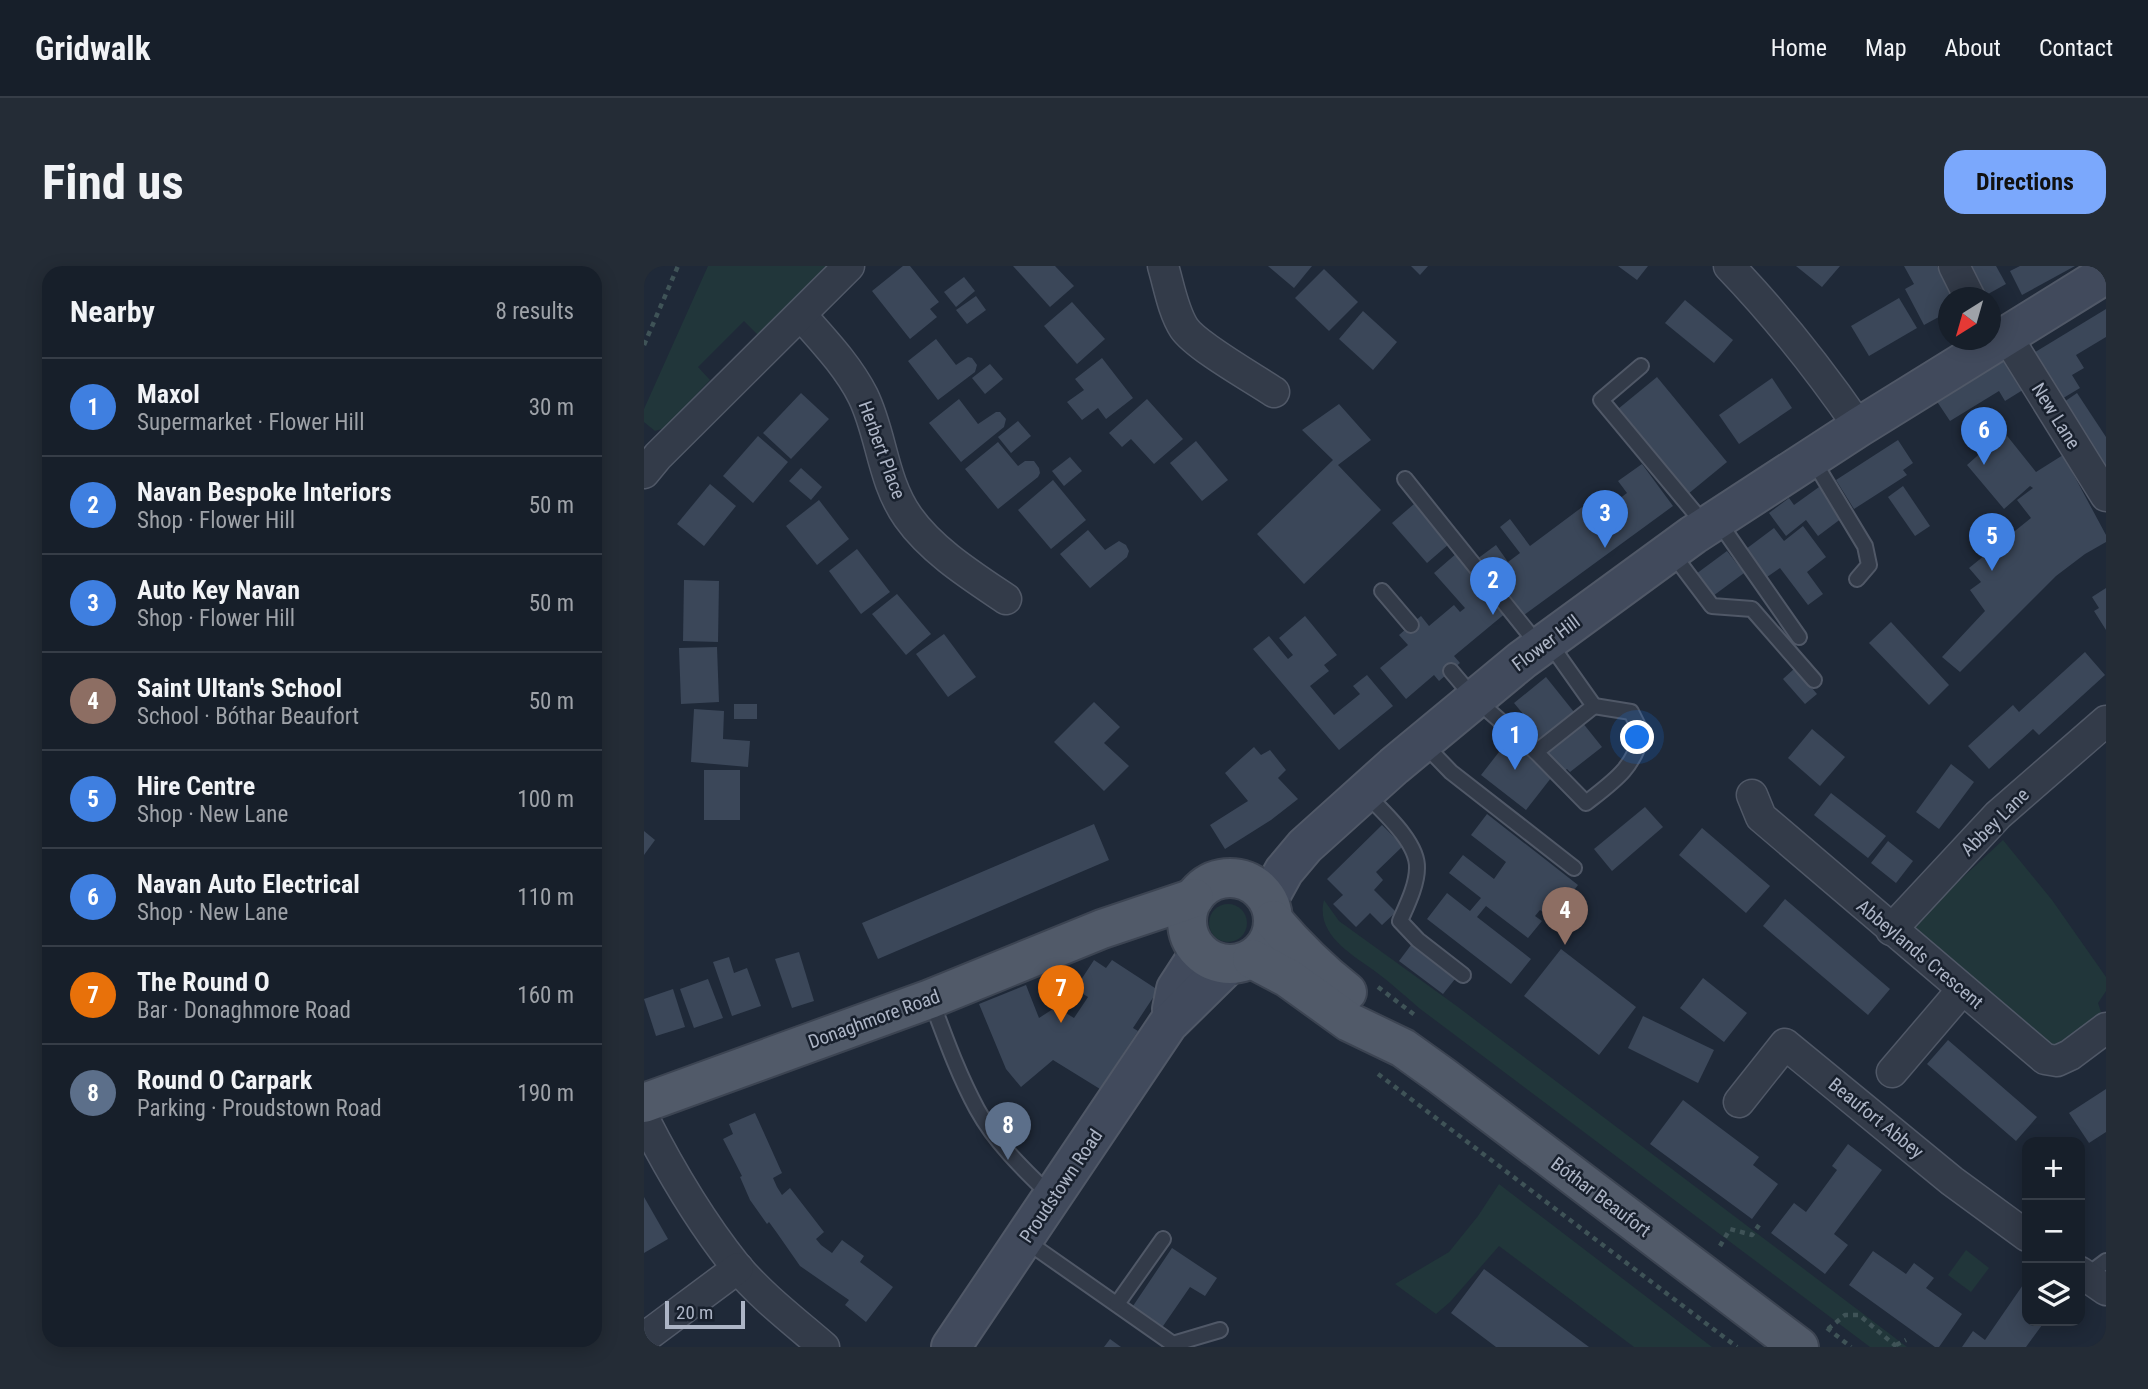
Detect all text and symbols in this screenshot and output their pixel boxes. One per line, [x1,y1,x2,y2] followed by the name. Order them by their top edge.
[35,29,150,68] text: Gridwalk
[1771,34,1827,62] text: Home
[1865,34,1907,62] text: Map
[1945,34,2001,62] text: About
[2039,34,2113,62] text: Contact
[1944,150,2106,214] button: Directions
[42,154,184,211] text: Find us
[1938,287,2001,350] north arrow
[70,294,155,329] text: Nearby
[496,298,574,325] text: 8 results
[137,379,200,409] text: Maxol
[2027,379,2085,453] street label: New Lane
[87,394,99,421] text: 1
[529,394,574,421] text: 30 m
[854,398,910,502] street label: Herbert Place
[1961,407,2007,465] pin: 6
[137,409,364,436] text: Supermarket · Flower Hill
[137,477,392,507] text: Navan Bespoke Interiors
[1582,490,1628,548] pin: 3
[87,492,99,519] text: 2
[529,492,574,519] text: 50 m
[137,507,295,534] text: Shop · Flower Hill
[1969,513,2015,571] pin: 5
[1470,557,1516,615] pin: 2
[137,575,300,605] text: Auto Key Navan
[87,590,99,617] text: 3
[529,590,574,617] text: 50 m
[137,605,295,632] text: Shop · Flower Hill
[1507,610,1585,676] street label: Flower Hill
[137,673,342,703] text: Saint Ultan's School
[87,688,99,715] text: 4
[529,688,574,715] text: 50 m
[137,703,359,730] text: School · Bóthar Beaufort
[1492,712,1538,770] pin: 1
[1620,720,1654,754] your location
[137,771,255,801] text: Hire Centre
[1956,783,2034,861] street label: Abbey Lane
[87,786,99,813] text: 5
[517,786,574,813] text: 100 m
[137,801,288,828] text: Shop · New Lane
[137,869,360,899] text: Navan Auto Electrical
[87,884,99,911] text: 6
[517,884,574,911] text: 110 m
[1542,887,1588,945] pin: 4
[1852,894,1988,1014] street label: Abbeylands Crescent
[137,899,288,926] text: Shop · New Lane
[1038,965,1084,1023] pin: 7
[137,967,270,997] text: The Round O
[87,982,99,1009] text: 7
[517,982,574,1009] text: 160 m
[805,985,943,1053] street label: Donaghmore Road
[137,997,351,1024] text: Bar · Donaghmore Road
[137,1065,312,1095] text: Round O Carpark
[1824,1073,1928,1163] street label: Beaufort Abbey
[87,1080,99,1107] text: 8
[517,1080,574,1107] text: 190 m
[137,1095,382,1122] text: Parking · Proudstown Road
[985,1102,1031,1160] pin: 8
[1015,1125,1107,1247] street label: Proudstown Road
[2022,1137,2085,1326] map controls
[2022,1137,2085,1200] button: +
[1547,1152,1655,1242] street label: Bóthar Beaufort
[2022,1200,2085,1263] button: −
[2022,1263,2085,1326] button: layers
[665,1298,746,1330] scale bar
[676,1301,713,1324] text: 20 m

